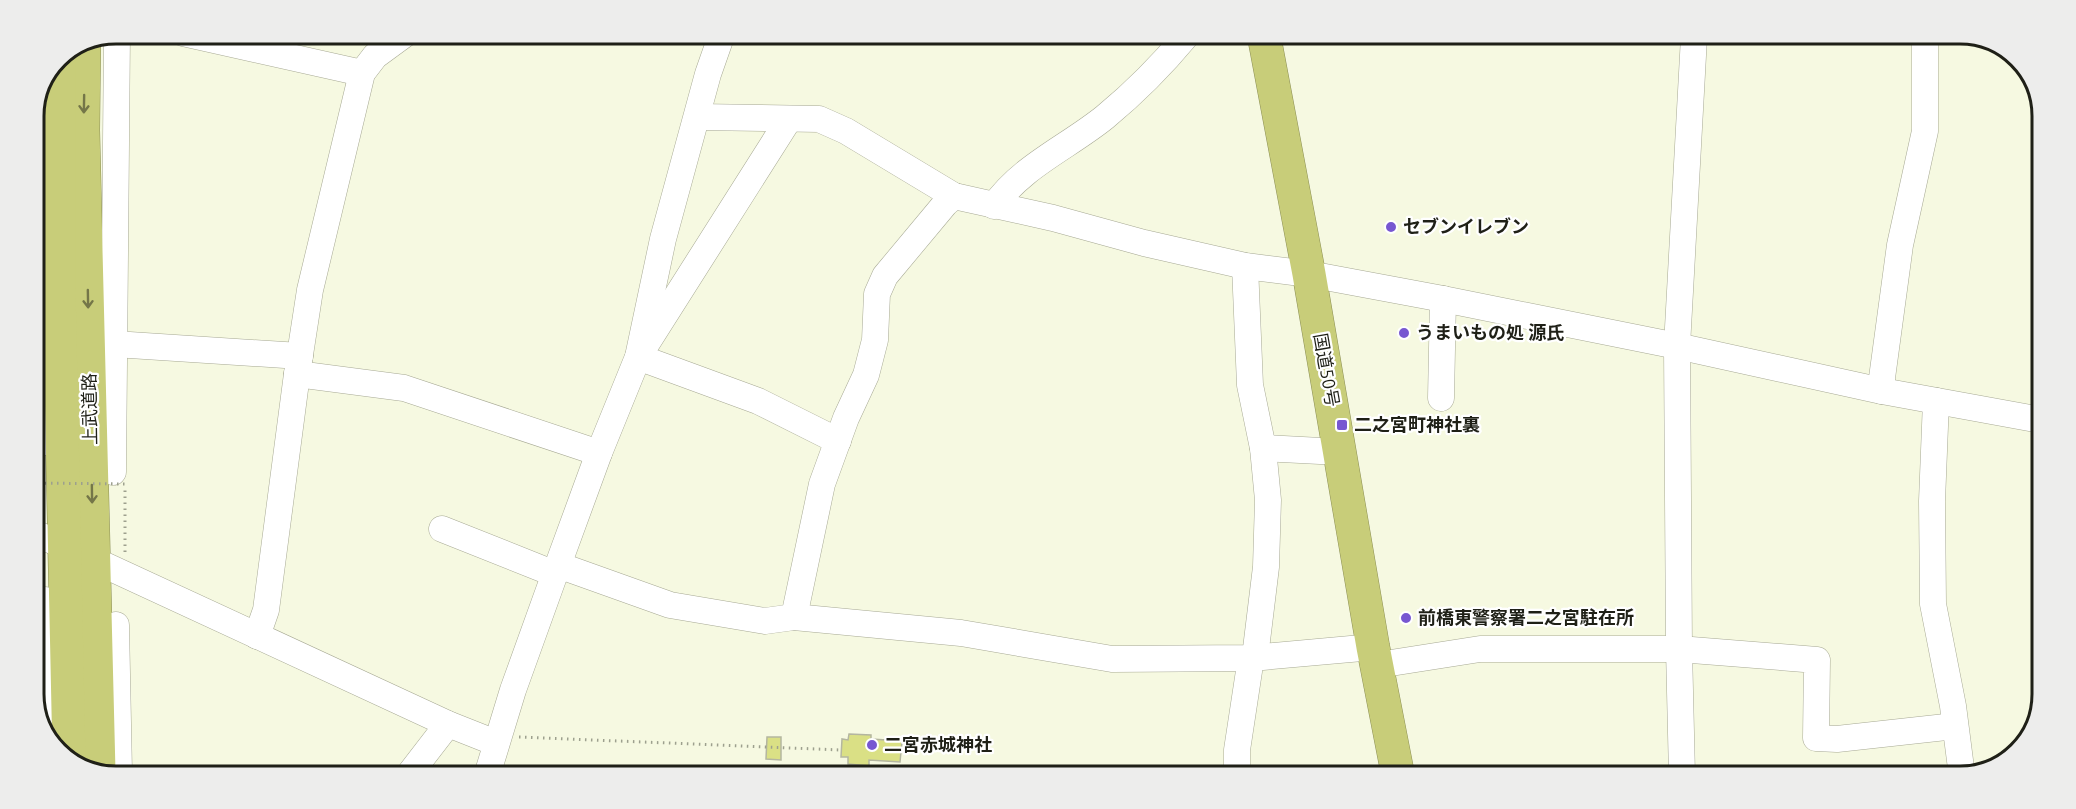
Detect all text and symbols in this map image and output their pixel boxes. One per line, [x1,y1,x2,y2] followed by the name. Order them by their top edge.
[78,94,90,114] one-way arrow
[1403,216,1529,236] place label: セブンイレブン
[1384,220,1398,234] marker: セブンイレブン
[82,289,93,309] one-way arrow
[1416,322,1564,342] place label: うまいもの処 源氏
[1397,326,1411,340] marker: うまいもの処 源氏
[1311,331,1343,408] street label: 国道50号
[78,373,100,445] street label: 上武道路
[1354,414,1480,434] place label: 二之宮町神社裏
[1335,418,1349,432] marker: 二之宮町神社裏
[87,484,98,504] one-way arrow
[1418,607,1634,627] place label: 前橋東警察署二之宮駐在所
[1399,611,1413,625] marker: 前橋東警察署二之宮駐在所
[884,734,992,754] place label: 二宮赤城神社
[865,738,879,752] marker: 二宮赤城神社

